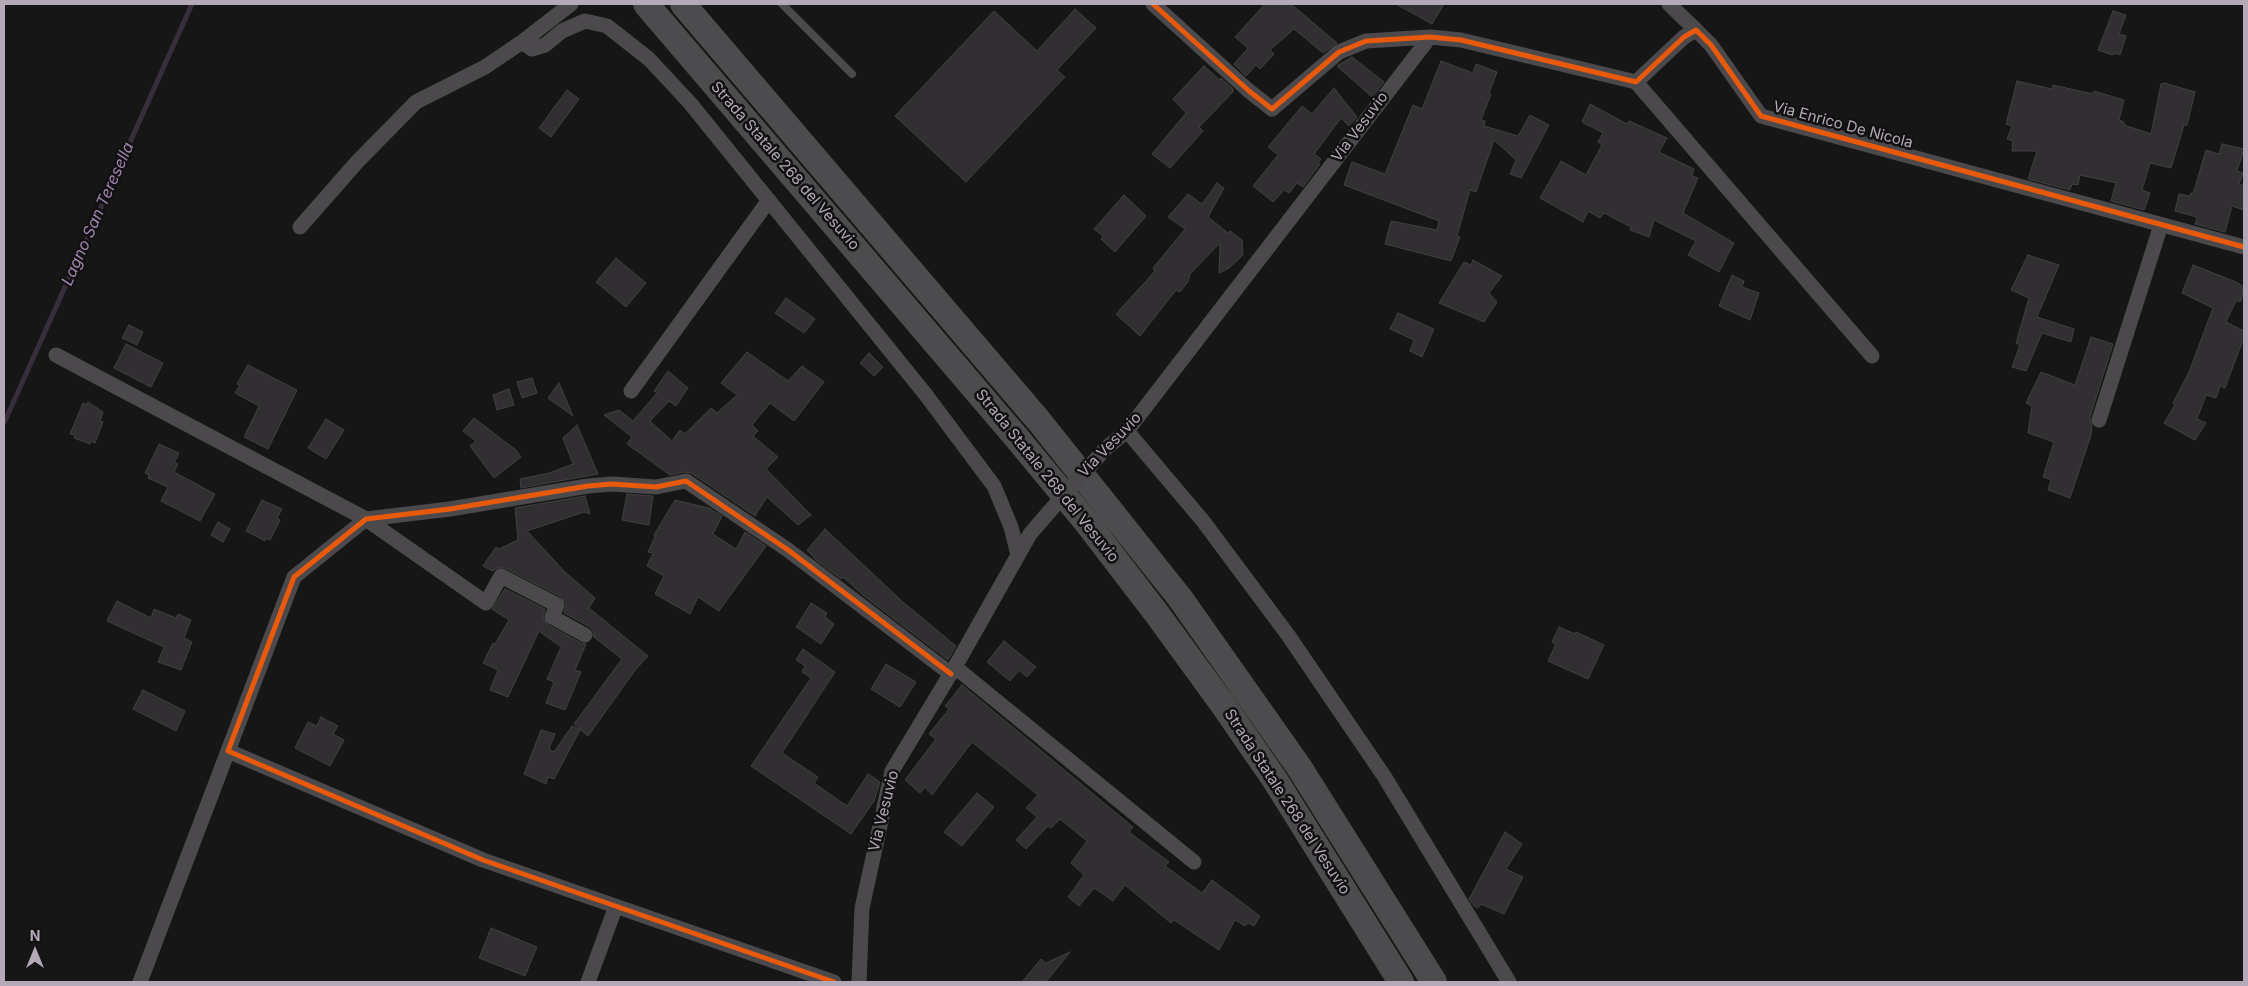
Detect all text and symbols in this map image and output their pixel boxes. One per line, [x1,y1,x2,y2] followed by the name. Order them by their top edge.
[707,78,863,254] street label: Strada Statale 268 del Vesuvio
[1328,89,1392,165] street label: Via Vesuvio
[1771,98,1915,152] street label: Via Enrico De Nicola
[58,139,138,289] water label: Lagno San Teresella
[972,386,1122,566] street label: Strada Statale 268 del Vesuvio
[1075,409,1145,481] street label: Via Vesuvio
[1220,706,1354,898] street label: Strada Statale 268 del Vesuvio
[865,769,903,853] street label: Via Vesuvio
[10,926,60,976] north arrow
[30,927,40,944] text: N

